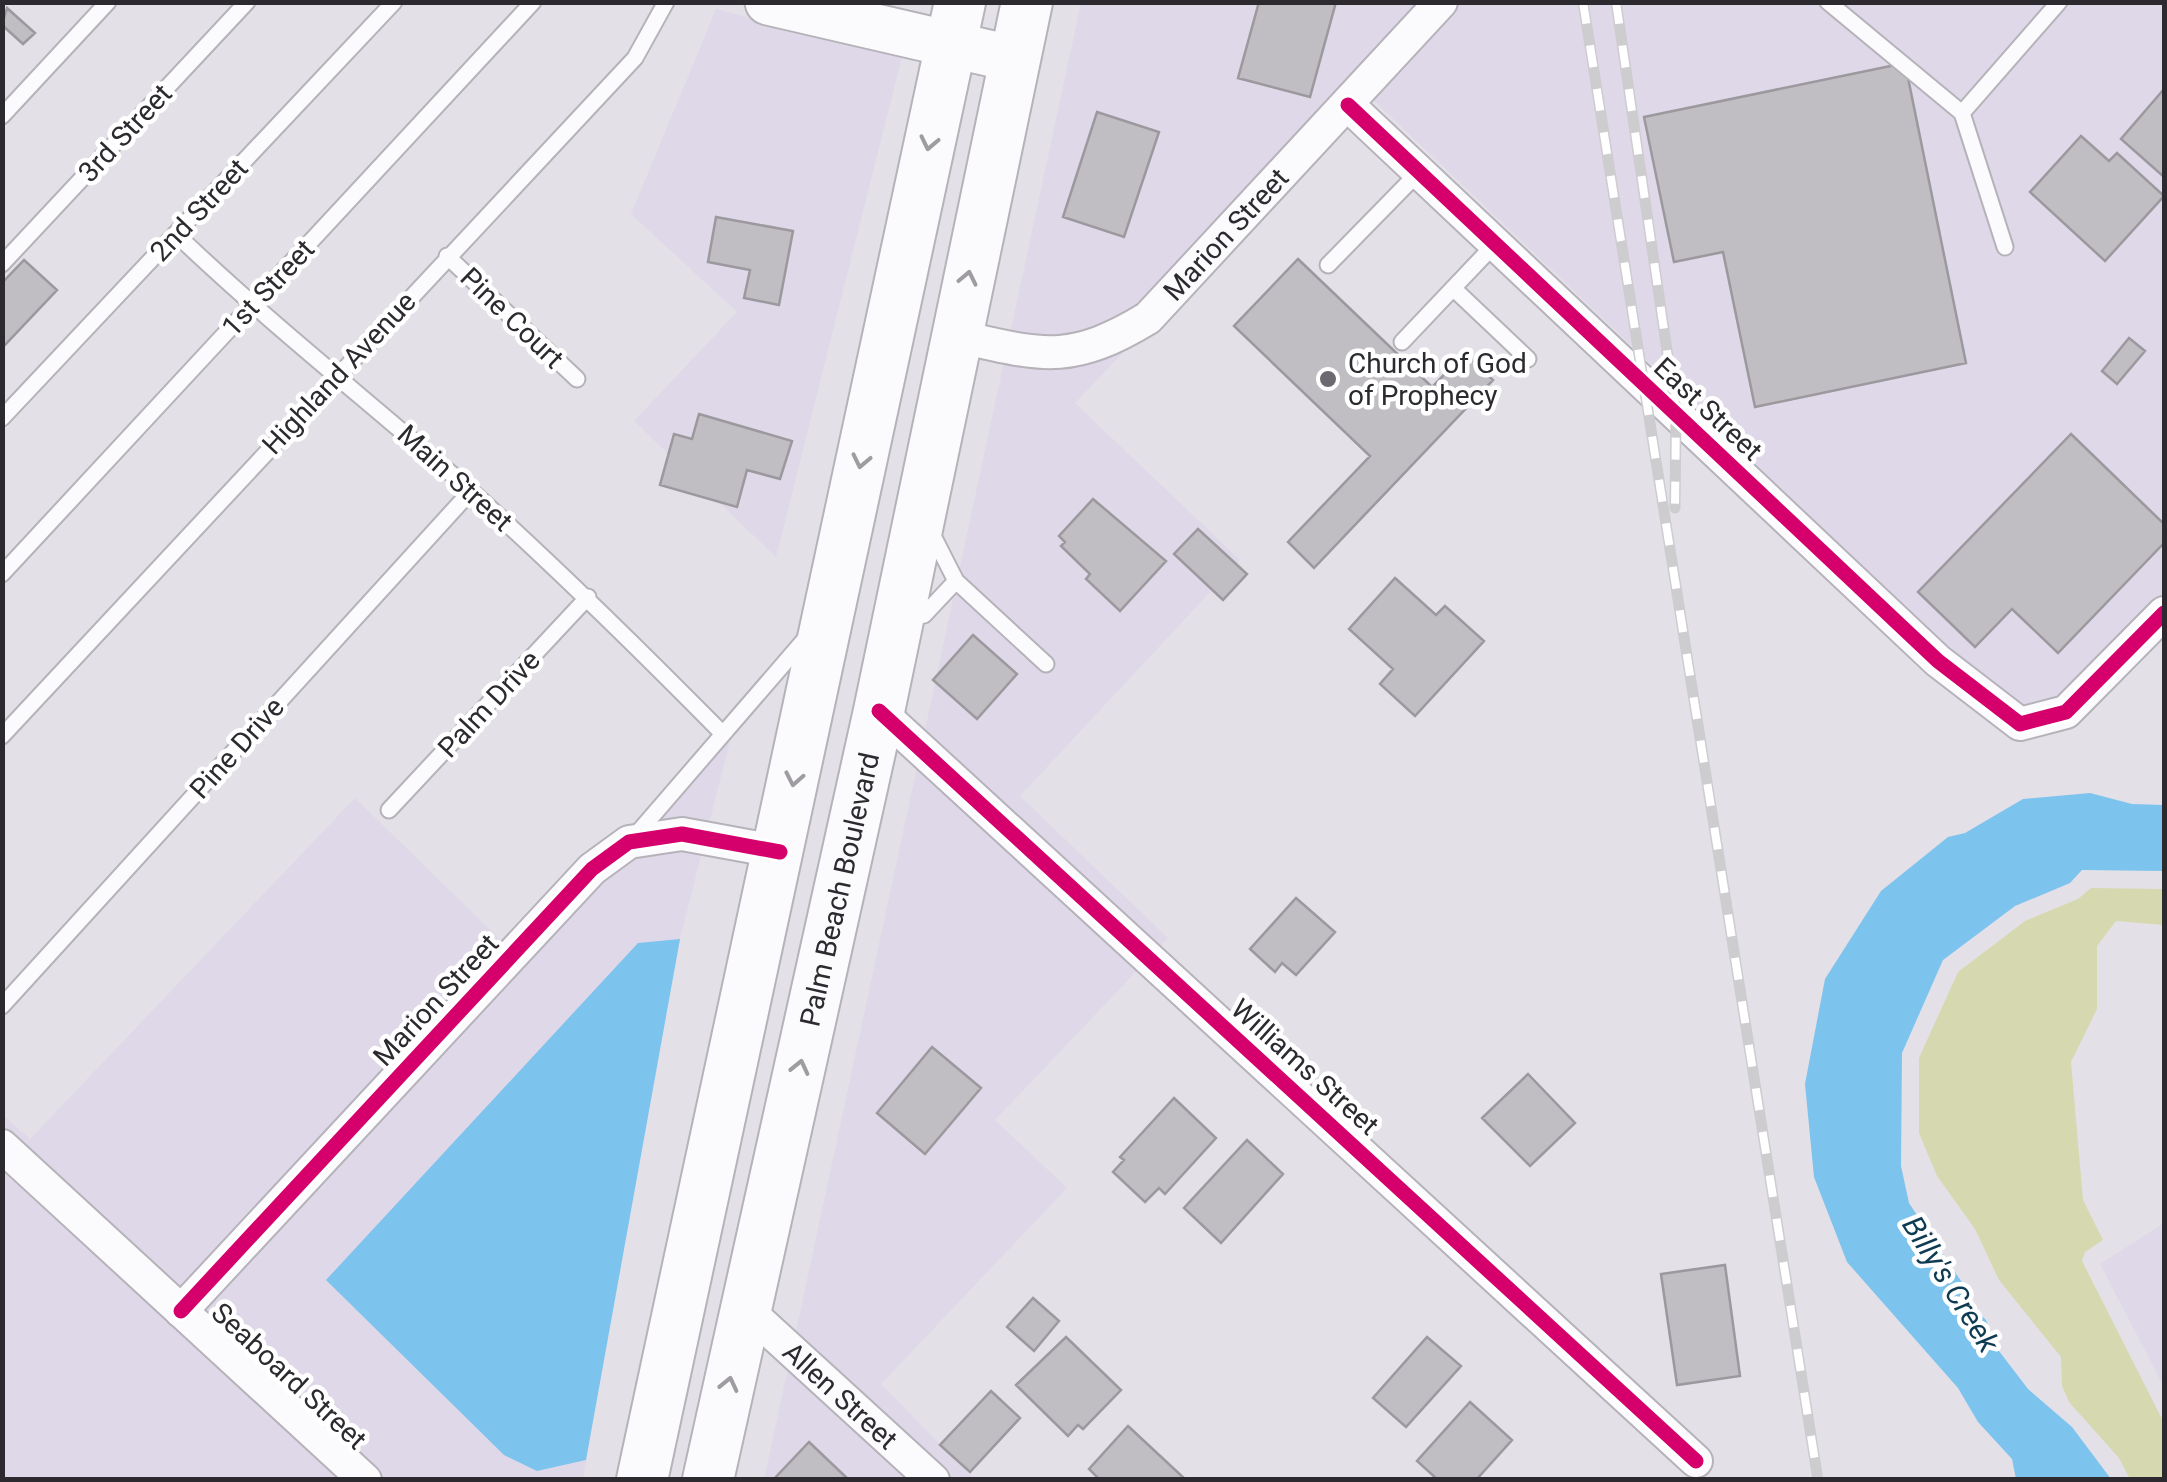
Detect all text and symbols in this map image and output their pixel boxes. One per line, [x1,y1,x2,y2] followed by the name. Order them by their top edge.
[71,77,179,189] street label: 3rd Street
[920,134,941,151] one-way arrow
[143,152,255,268] street label: 2nd Street
[1156,161,1295,307] street label: Marion Street
[215,233,321,343] street label: 1st Street
[454,261,570,375] street label: Pine Court
[956,270,977,287] one-way arrow
[255,285,423,461] street label: Highland Avenue
[1348,347,1527,412] place label: Church of God of Prophecy
[1647,351,1769,467] street label: East Street
[1317,368,1339,390] marker: Church of God of Prophecy
[391,418,519,538] street label: Main Street
[851,452,872,469] one-way arrow
[431,644,547,764] street label: Palm Drive
[183,691,291,805] street label: Pine Drive
[793,749,886,1029] street label: Palm Beach Boulevard
[785,770,806,787] one-way arrow
[367,927,505,1073] street label: Marion Street
[1224,992,1386,1142] street label: Williams Street
[788,1059,809,1076] one-way arrow
[1895,1210,2007,1360] water label: Billy's Creek
[205,1296,373,1456] street label: Seaboard Street
[777,1335,904,1456] street label: Allen Street
[717,1376,738,1393] one-way arrow

